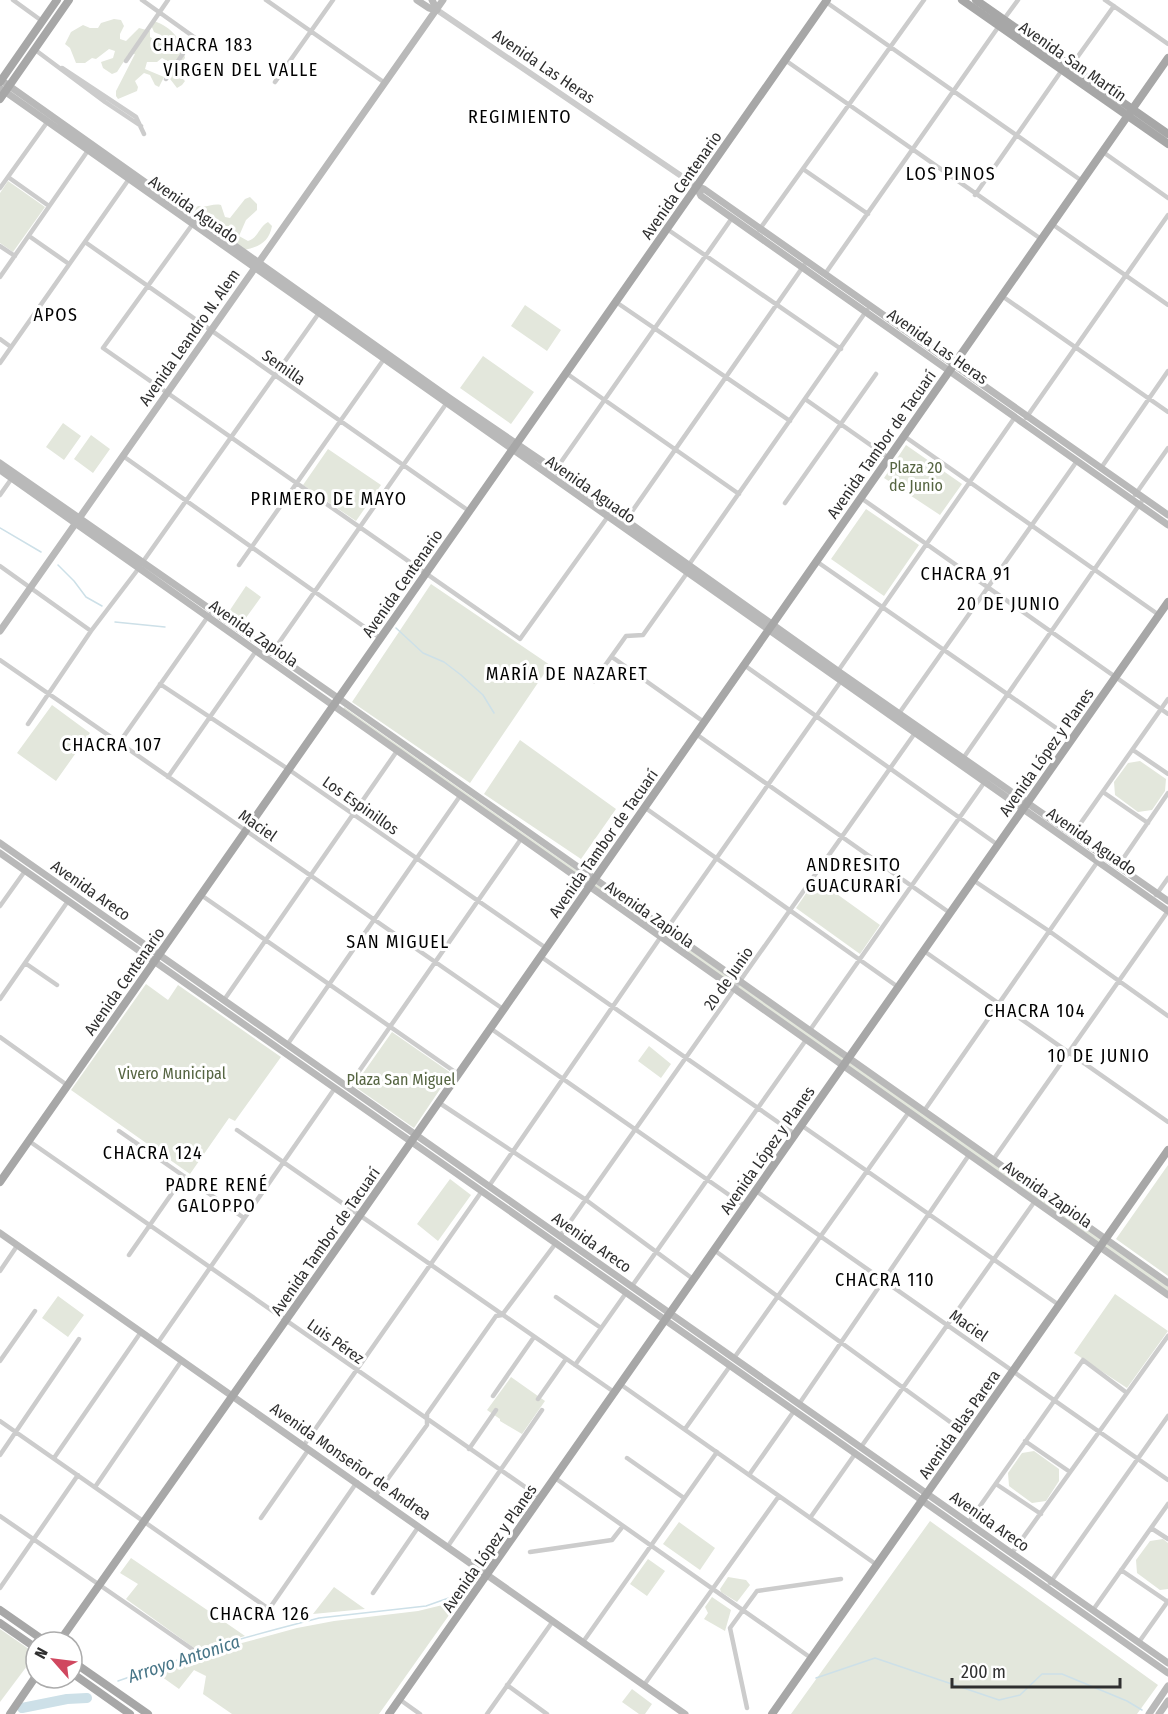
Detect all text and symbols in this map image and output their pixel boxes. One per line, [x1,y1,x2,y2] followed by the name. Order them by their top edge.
[1015,17,1130,105] street label: Avenida San Martín
[489,25,598,108] street label: Avenida Las Heras
[152,34,254,56] district label: CHACRA 183
[163,59,319,81] district label: VIRGEN DEL VALLE
[468,106,572,128] district label: REGIMIENTO
[637,128,726,243] street label: Avenida Centenario
[906,163,996,185] district label: LOS PINOS
[145,172,242,247] street label: Avenida Aguado
[135,265,244,409] street label: Avenida Leandro N. Alem
[33,304,79,326] district label: APOS
[884,305,992,388] street label: Avenida Las Heras
[258,346,309,389] street label: Semilla
[823,367,940,522] street label: Avenida Tambor de Tacuarí
[542,452,639,527] street label: Avenida Aguado
[889,458,943,495] park label: Plaza 20 de Junio
[250,488,408,510] district label: PRIMERO DE MAYO
[358,526,447,641] street label: Avenida Centenario
[921,563,1011,585] district label: CHACRA 91
[957,593,1061,615] district label: 20 DE JUNIO
[206,596,302,671] street label: Avenida Zapiola
[486,662,648,685] district label: MARÍA DE NAZARET
[995,685,1098,820] street label: Avenida López y Planes
[62,734,162,756] district label: CHACRA 107
[545,766,662,921] street label: Avenida Tambor de Tacuarí
[319,772,403,839] street label: Los Espinillos
[1043,804,1140,879] street label: Avenida Aguado
[235,806,280,845] street label: Maciel
[806,854,902,897] district label: ANDRESITO GUACURARÍ
[47,856,134,925] street label: Avenida Areco
[602,877,698,952] street label: Avenida Zapiola
[80,924,169,1039] street label: Avenida Centenario
[346,931,450,953] district label: SAN MIGUEL
[700,943,757,1014] street label: 20 de Junio
[984,1000,1086,1022] district label: CHACRA 104
[1048,1045,1150,1067] district label: 10 DE JUNIO
[118,1064,226,1083] park label: Vivero Municipal
[346,1070,456,1089] park label: Plaza San Miguel
[716,1083,819,1218] street label: Avenida López y Planes
[103,1142,203,1164] district label: CHACRA 124
[1000,1157,1096,1232] street label: Avenida Zapiola
[267,1164,384,1319] street label: Avenida Tambor de Tacuarí
[165,1173,269,1217] district label: PADRE RENÉ GALOPPO
[548,1208,635,1277] street label: Avenida Areco
[835,1269,935,1291] district label: CHACRA 110
[946,1306,991,1345] street label: Maciel
[304,1315,368,1368] street label: Luis Pérez
[915,1366,1004,1482] street label: Avenida Blas Parera
[267,1399,435,1524] street label: Avenida Monseñor de Andrea
[438,1481,541,1616] street label: Avenida López y Planes
[946,1487,1033,1556] street label: Avenida Areco
[210,1603,310,1625] district label: CHACRA 126
[24,1630,84,1690] north arrow
[124,1631,243,1688] water label: Arroyo Antonica
[31,1644,52,1662] text: N
[952,1651,1120,1689] scale bar
[961,1661,1006,1683] text: 200 m

